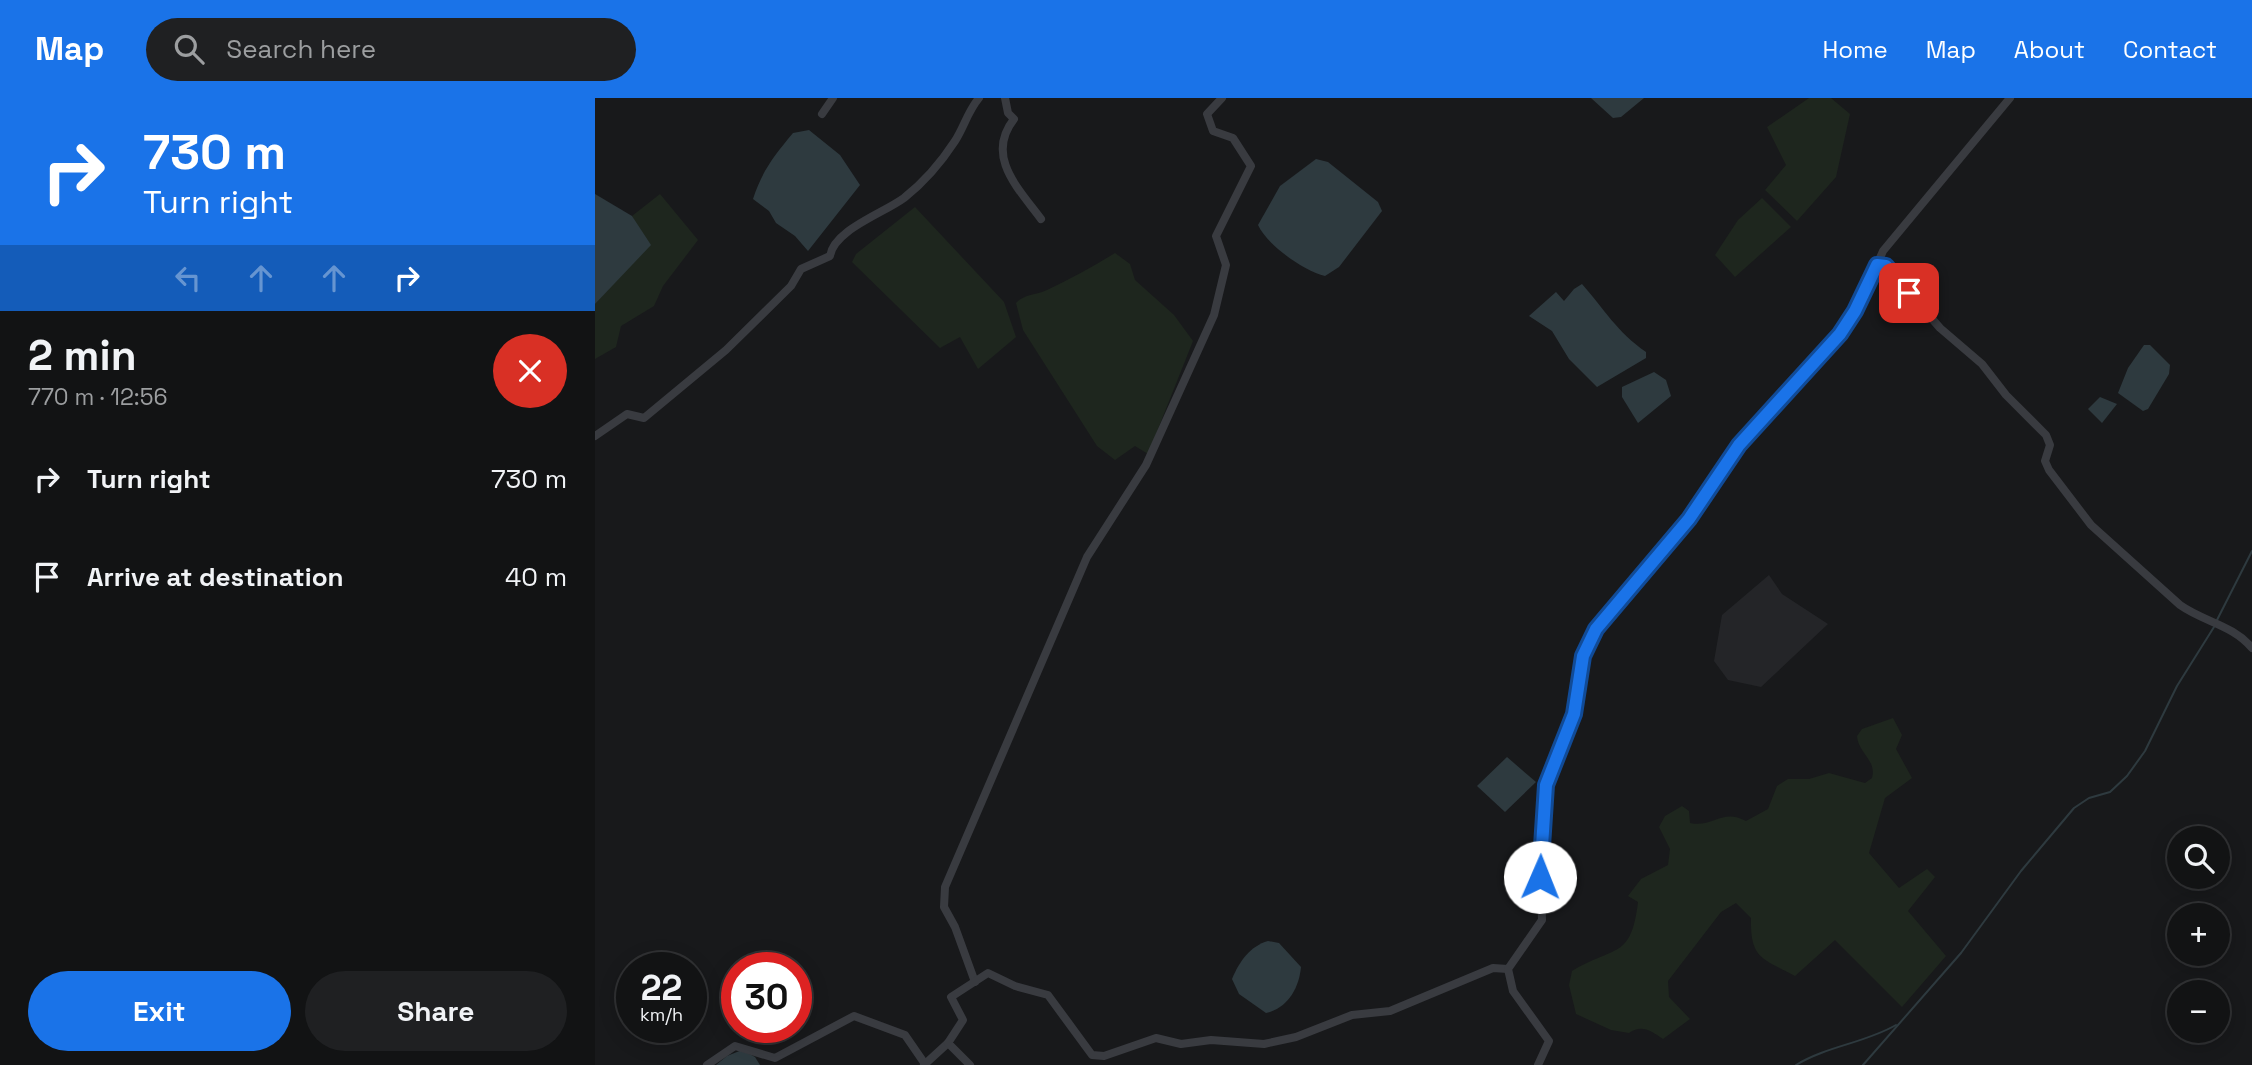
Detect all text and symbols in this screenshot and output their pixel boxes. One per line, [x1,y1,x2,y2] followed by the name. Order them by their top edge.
[146,18,636,81] search box
[35,28,104,70] text: Map
[170,30,208,68] icon: search
[226,32,376,66] text: Search here
[1822,34,1888,65] text: Home
[1926,34,1976,65] text: Map
[2014,34,2085,65] text: About
[2123,34,2217,65] text: Contact
[143,121,286,183] text: 730 m
[28,126,119,217] icon: right
[143,182,293,222] text: Turn right
[169,259,207,297] icon: left
[242,259,280,297] icon: ahead
[315,259,353,297] icon: ahead
[388,259,426,297] icon: right
[1879,263,1939,323] pin
[1890,274,1928,312] icon: arrive
[28,329,137,382] text: 2 min
[493,334,567,408] button: close
[28,382,167,412] text: 770 m · 12:56
[28,460,66,498] icon: right
[87,462,211,496] text: Turn right
[491,462,567,496] text: 730 m
[28,558,66,596] icon: arrive
[87,560,344,594] text: Arrive at destination
[505,560,567,594] text: 40 m
[2167,826,2230,1043] map controls
[2167,826,2230,889] button: search
[1503,840,1577,914] position arrow
[2167,903,2230,966] button: +
[721,952,812,1043] speed limit sign: 30
[641,966,682,1010] text: 22
[28,971,291,1051] button: Exit
[305,971,567,1051] button: Share
[2167,980,2230,1043] button: −
[640,1003,683,1026] text: km/h

